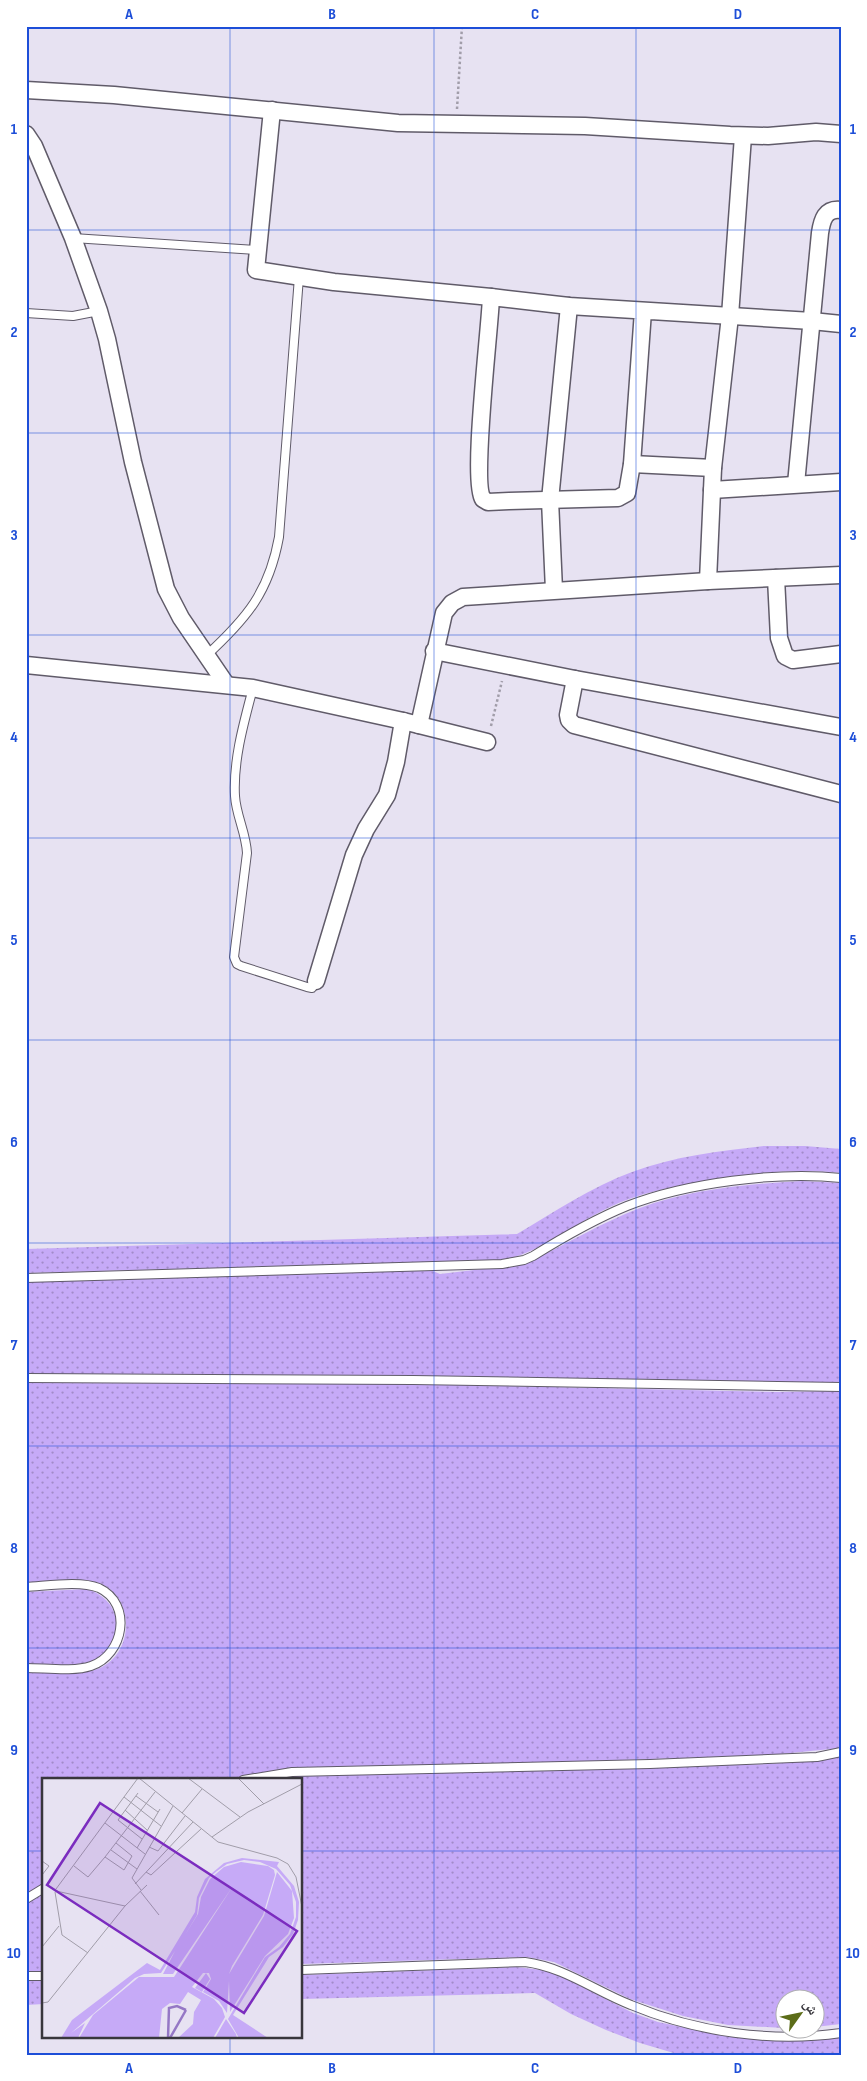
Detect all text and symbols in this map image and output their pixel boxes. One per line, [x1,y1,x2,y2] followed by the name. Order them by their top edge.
[124,5,133,24] text: A
[328,5,336,24] text: B
[531,5,539,24] text: C
[734,5,742,24] text: D
[11,120,18,139] text: 1
[850,120,857,139] text: 1
[10,323,18,342] text: 2
[849,323,857,342] text: 2
[10,526,18,545] text: 3
[849,526,857,545] text: 3
[10,728,18,747] text: 4
[849,728,857,747] text: 4
[10,931,18,950] text: 5
[849,931,857,950] text: 5
[10,1133,18,1152] text: 6
[849,1133,857,1152] text: 6
[11,1336,18,1355] text: 7
[850,1336,857,1355] text: 7
[10,1539,18,1558] text: 8
[849,1539,857,1558] text: 8
[10,1741,18,1760] text: 9
[849,1741,857,1760] text: 9
[42,1778,302,2038] inset map
[7,1944,21,1963] text: 10
[846,1944,860,1963] text: 10
[774,1988,824,2038] north arrow
[799,1996,822,2018] text: ش
[124,2059,133,2078] text: A
[328,2059,336,2078] text: B
[531,2059,539,2078] text: C
[734,2059,742,2078] text: D

